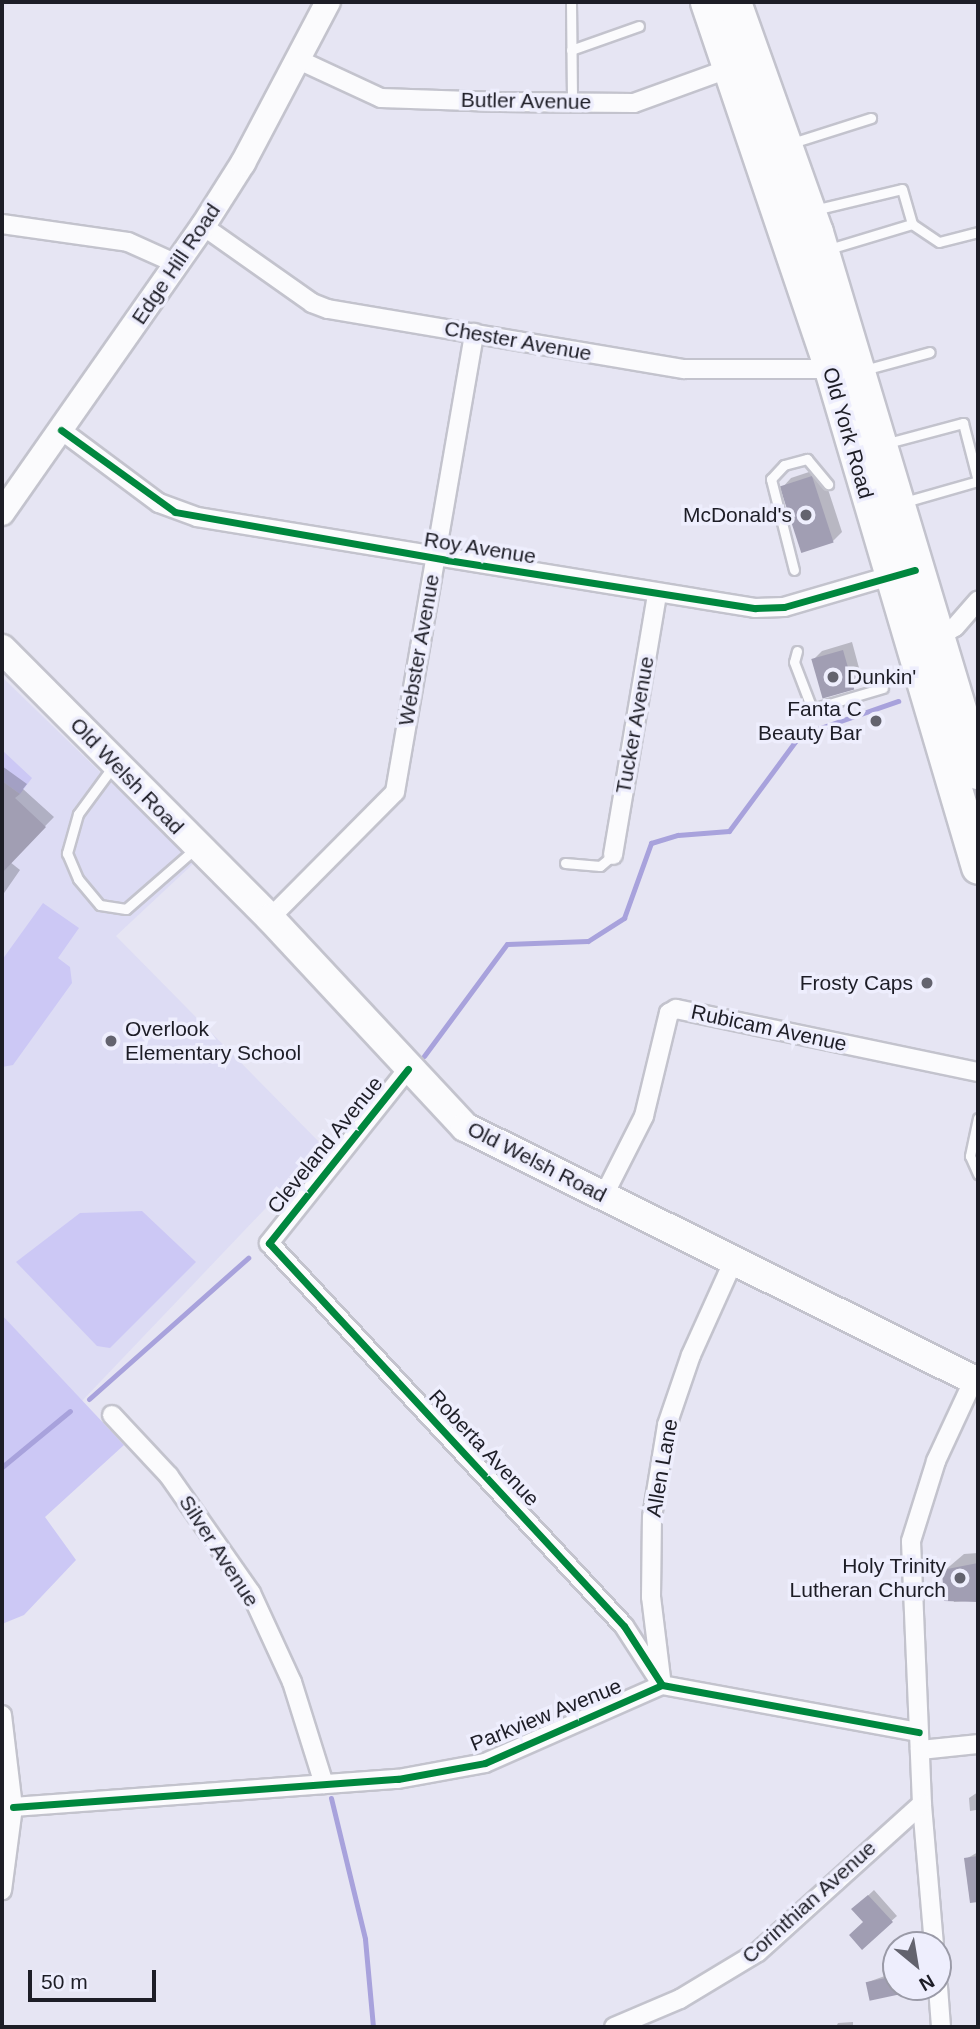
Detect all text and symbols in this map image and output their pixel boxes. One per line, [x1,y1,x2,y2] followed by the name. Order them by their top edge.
[460,87,592,115] street label: Butler Avenue
[126,199,226,329] street label: Edge Hill Road
[442,316,594,366] street label: Chester Avenue
[817,364,879,502] street label: Old York Road
[683,502,792,528] place label: McDonald's
[798,507,814,523] marker: McDonald's
[422,527,538,569] street label: Roy Avenue
[393,572,445,728] street label: Webster Avenue
[610,654,660,796] street label: Tucker Avenue
[847,664,916,690] place label: Dunkin'
[825,669,841,685] marker: Dunkin'
[758,696,862,746] place label: Fanta C Beauty Bar
[65,712,189,840] street label: Old Welsh Road
[868,713,884,729] marker: Fanta C Beauty Bar
[800,970,913,996] place label: Frosty Caps
[919,975,935,991] marker: Frosty Caps
[688,999,850,1057] street label: Rubicam Avenue
[125,1016,301,1066] place label: Overlook Elementary School
[103,1033,119,1049] marker: Overlook Elementary School
[262,1071,388,1219] street label: Cleveland Avenue
[463,1116,611,1208] street label: Old Welsh Road
[423,1384,545,1512] street label: Roberta Avenue
[641,1417,683,1519] street label: Allen Lane
[173,1490,265,1612] street label: Silver Avenue
[790,1553,946,1603] place label: Holy Trinity Lutheran Church
[952,1570,968,1586] marker: Holy Trinity Lutheran Church
[466,1673,626,1757] street label: Parkview Avenue
[737,1835,881,1969] street label: Corinthian Avenue
[882,1931,952,2001] north arrow
[32,1955,159,1999] scale bar
[41,1970,88,1993] text: 50 m
[916,1970,938,1995] text: N

